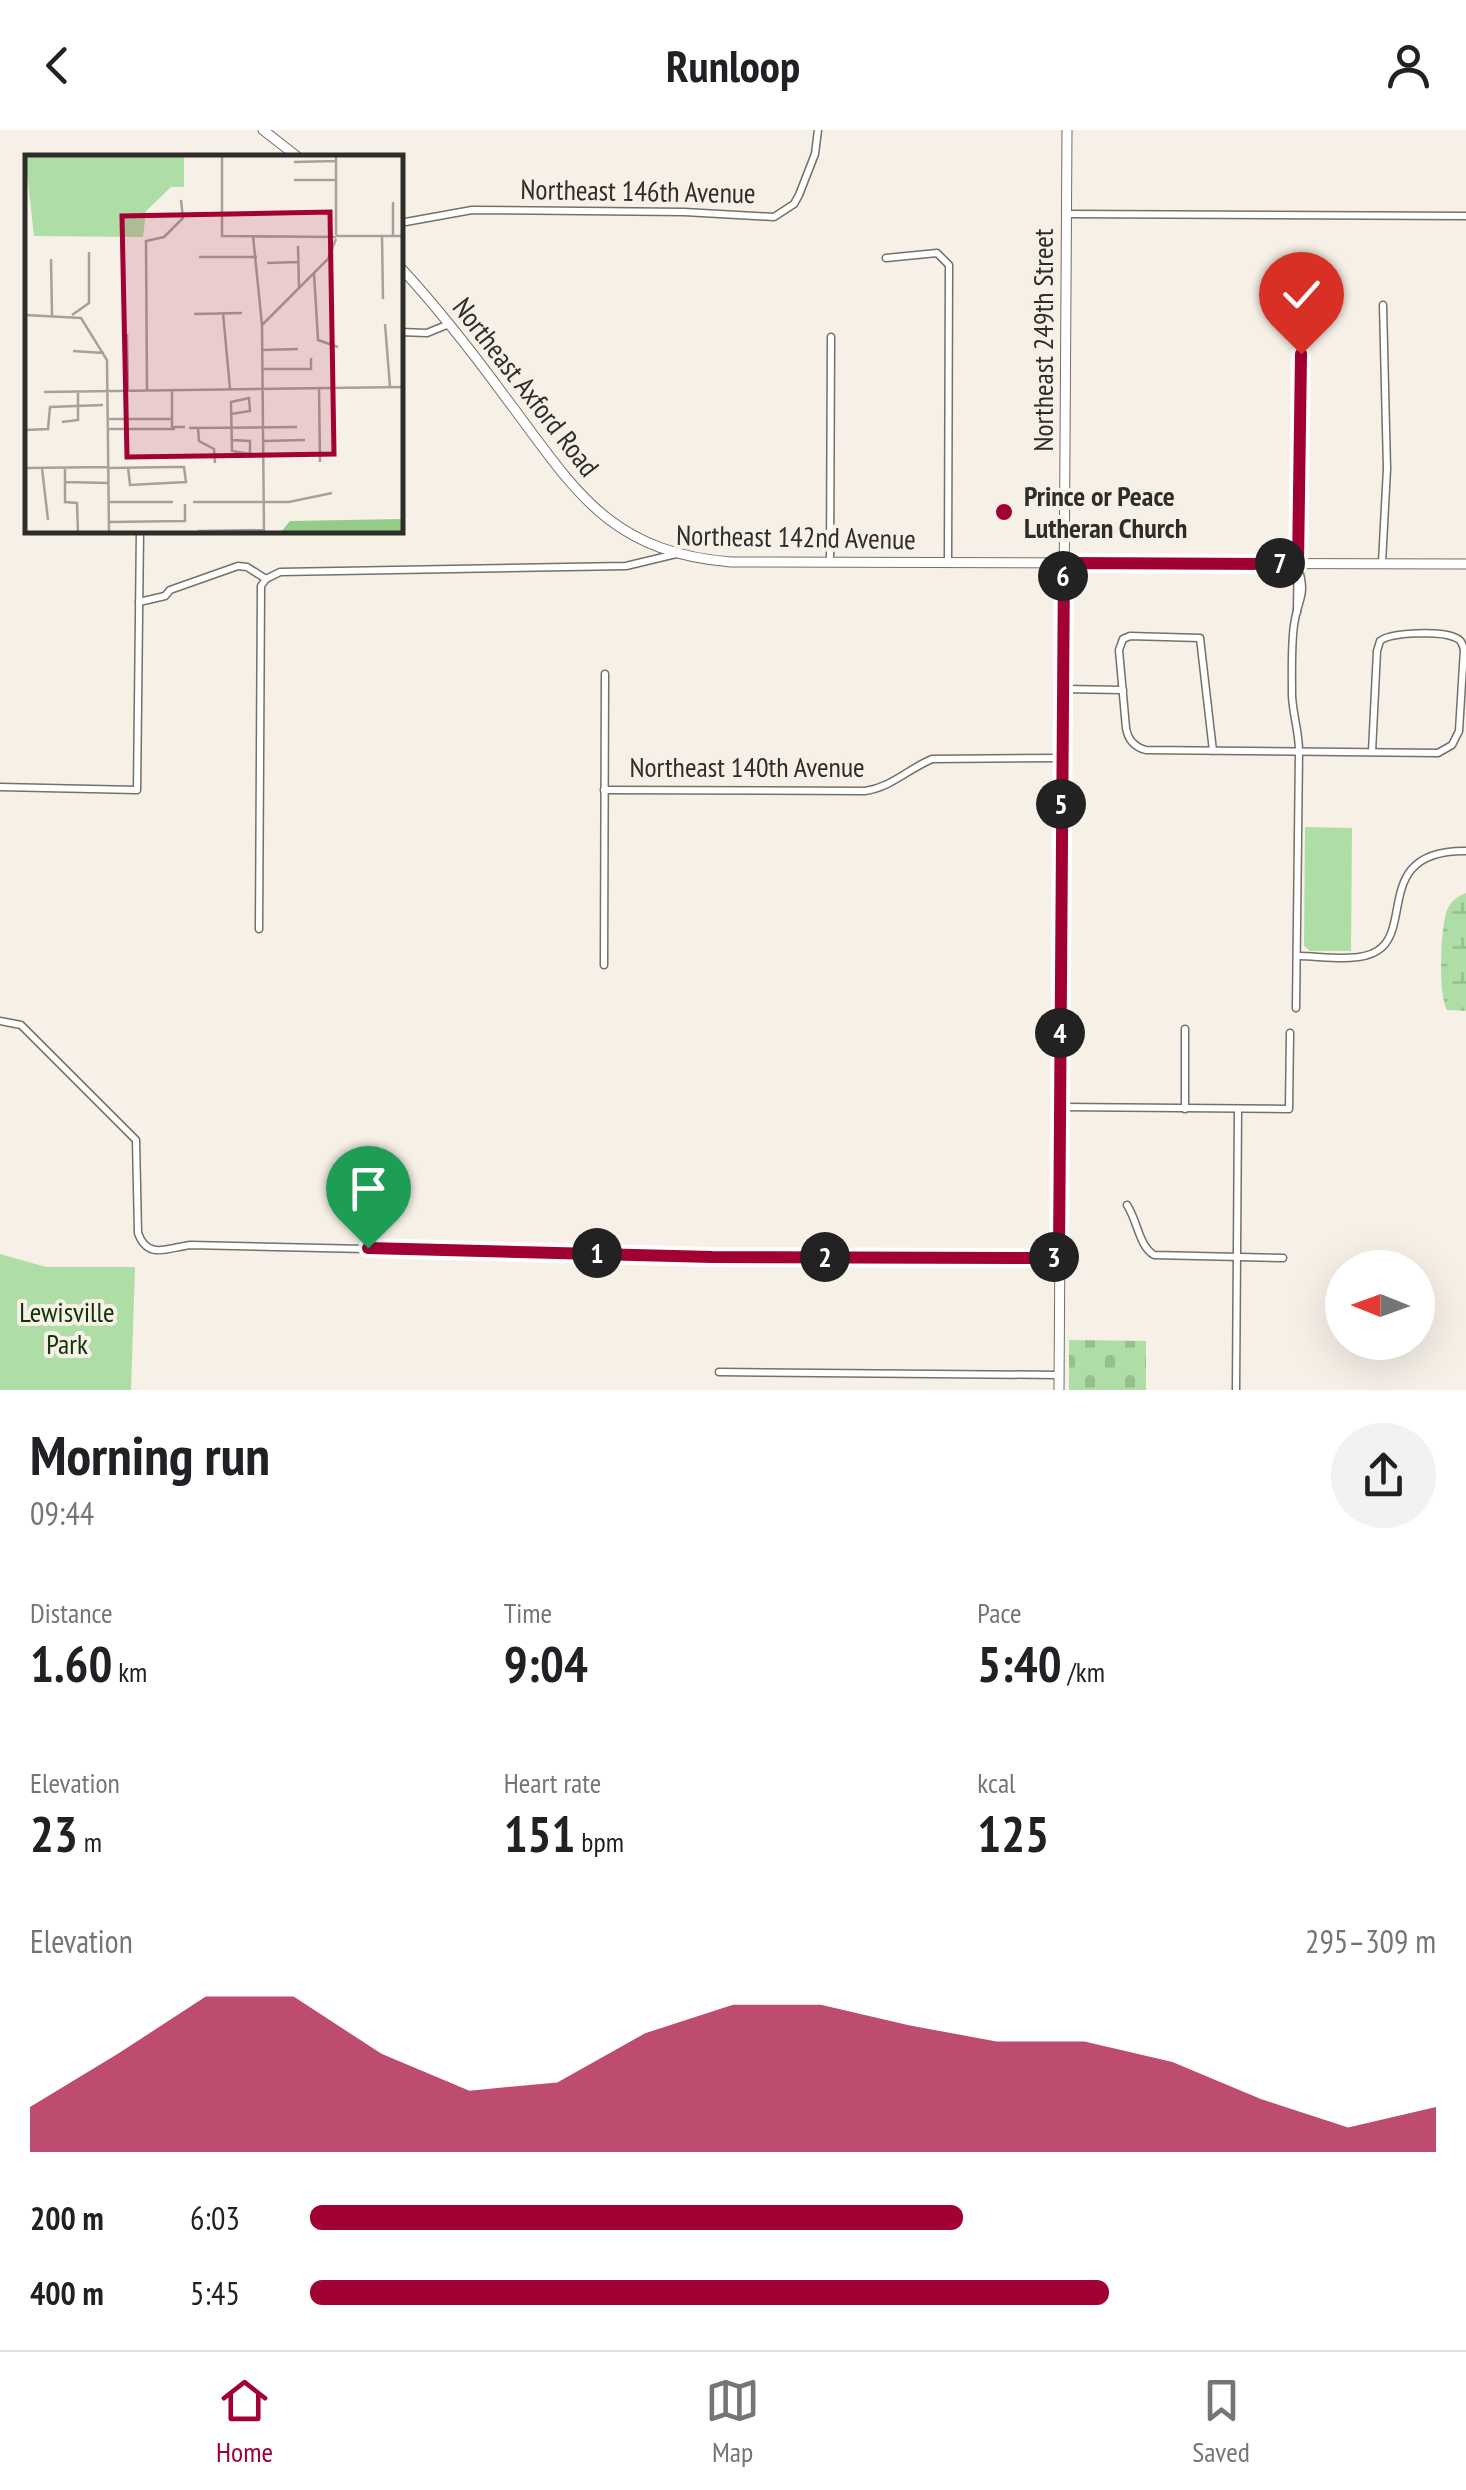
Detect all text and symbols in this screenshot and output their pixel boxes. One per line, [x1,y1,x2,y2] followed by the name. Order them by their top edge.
[666,36,800,94] text: Runloop
[30,38,85,93] icon: back
[1381,38,1436,93] icon: person
[25,155,402,532] inset map
[520,170,756,211] street label: Northeast 146th Avenue
[1024,228,1061,452] street label: Northeast 249th Street
[1259,252,1344,355] pin
[1274,267,1329,322] icon: check
[445,290,608,484] street label: Northeast Axford Road
[1024,477,1187,546] place label: Prince or Peace Lutheran Church
[993,501,1015,523] marker: Prince or Peace Lutheran Church
[676,516,916,557] street label: Northeast 142nd Avenue
[1255,538,1305,588] pin: 7
[1273,544,1287,581] text: 7
[1038,551,1088,601] pin: 6
[1056,557,1070,594] text: 6
[629,748,865,785] street label: Northeast 140th Avenue
[1036,779,1086,829] pin: 5
[1054,785,1068,822] text: 5
[1035,1008,1085,1058] pin: 4
[1053,1014,1067,1051] text: 4
[326,1146,411,1249] pin
[341,1161,396,1216] icon: arrive
[572,1228,622,1278] pin: 1
[800,1232,850,1282] pin: 2
[1029,1232,1079,1282] pin: 3
[590,1234,604,1271] text: 1
[818,1238,832,1275] text: 2
[1047,1238,1061,1275] text: 3
[1325,1250,1435,1360] north arrow
[1325,1250,1435,1360] map controls
[19,1293,115,1362] park label: Lewisville Park
[30,1419,270,1490] text: Morning run
[1331,1423,1436,1528] button: share
[30,1492,94,1534] text: 09:44
[30,1594,113,1631] text: Distance
[504,1594,552,1631] text: Time
[977,1594,1021,1631] text: Pace
[30,1631,112,1696] text: 1.60
[504,1631,588,1696] text: 9:04
[977,1631,1062,1696] text: 5:40
[112,1653,147,1690] text: km
[1062,1653,1105,1690] text: /km
[30,1764,120,1801] text: Elevation
[504,1764,601,1801] text: Heart rate
[977,1764,1016,1801] text: kcal
[30,1801,78,1866] text: 23
[504,1801,575,1866] text: 151
[977,1801,1049,1866] text: 125
[78,1823,102,1860] text: m
[575,1823,624,1860] text: bpm
[30,1920,133,1962] text: Elevation
[1305,1920,1436,1962] text: 295–309 m
[30,2197,104,2239] text: 200 m
[190,2197,240,2239] text: 6:03
[30,2272,104,2314] text: 400 m
[190,2272,240,2314] text: 5:45
[216,2373,273,2470] tab: Home
[705,2373,760,2470] tab: Map
[1192,2373,1250,2470] tab: Saved

